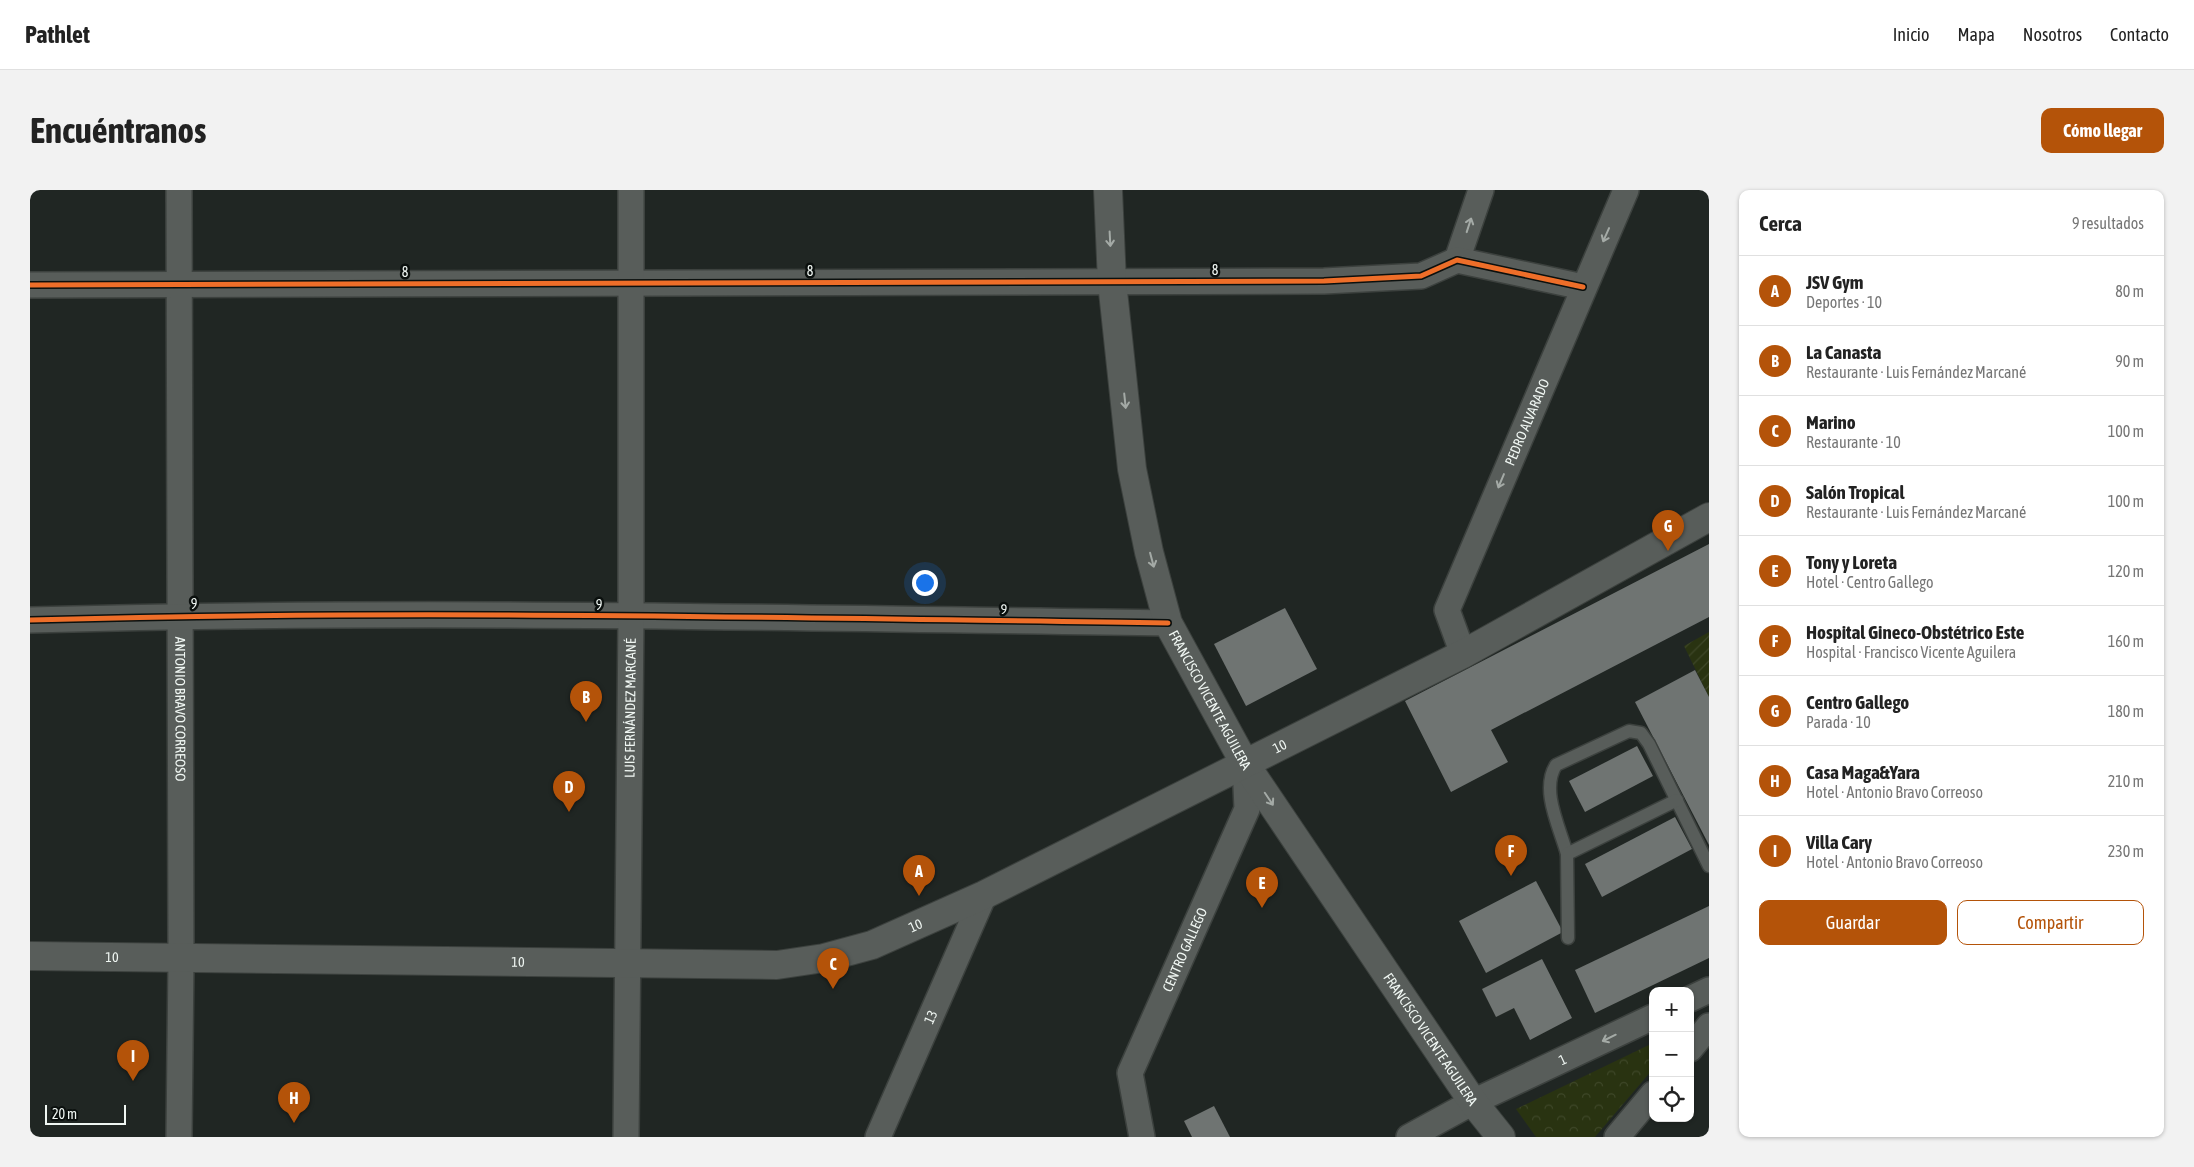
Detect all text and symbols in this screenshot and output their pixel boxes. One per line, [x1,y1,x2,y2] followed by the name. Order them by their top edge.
[25,21,90,48] text: Pathlet
[1893,24,1929,45] text: Inicio
[1957,24,1995,45] text: Mapa
[2023,24,2082,45] text: Nosotros
[2110,24,2169,45] text: Contacto
[2041,108,2164,153] button: Cómo llegar
[30,110,206,150] text: Encuéntranos
[1759,211,1802,235] text: Cerca
[2072,214,2144,232] text: 9 resultados
[1465,218,1474,233] one-way arrow
[1601,227,1611,242] one-way arrow
[1106,230,1115,246] one-way arrow
[1212,262,1219,278] street label: 8
[807,263,814,279] street label: 8
[402,264,409,280] street label: 8
[1806,271,1864,293] text: JSV Gym
[1771,282,1779,300] text: A
[2115,282,2144,300] text: 80 m
[1806,293,1882,311] text: Deportes · 10
[1806,341,1881,363] text: La Canasta
[1771,352,1779,370] text: B
[2115,352,2144,370] text: 90 m
[1806,363,2026,381] text: Restaurante · Luis Fernández Marcané
[1502,376,1553,468] street label: PEDRO ALVARADO
[1120,392,1129,408] one-way arrow
[1806,411,1856,433] text: Marino
[1771,422,1779,440] text: C
[2108,422,2144,440] text: 100 m
[1806,433,1901,451] text: Restaurante · 10
[1496,473,1506,488] one-way arrow
[1806,481,1904,503] text: Salón Tropical
[1771,492,1779,510] text: D
[2108,492,2144,510] text: 100 m
[1806,503,2026,521] text: Restaurante · Luis Fernández Marcané
[1652,510,1684,551] pin: G
[1806,551,1897,573] text: Tony y Loreta
[1147,552,1157,568] one-way arrow
[1772,562,1778,580] text: E
[2108,562,2144,580] text: 120 m
[912,570,938,596] your location
[1806,573,1933,591] text: Hotel · Centro Gallego
[191,596,197,612] street label: 9
[596,597,602,613] street label: 9
[1001,601,1007,617] street label: 9
[1806,621,2024,643] text: Hospital Gineco-Obstétrico Este
[1166,628,1255,773] street label: FRANCISCO VICENTE AGUILERA
[1772,632,1778,650] text: F
[2108,632,2144,650] text: 160 m
[172,637,189,781] street label: ANTONIO BRAVO CORREOSO
[621,638,639,778] street label: LUIS FERNÁNDEZ MARCANÉ
[1806,643,2016,661] text: Hospital · Francisco Vicente Aguilera
[570,681,602,722] pin: B
[1806,691,1909,713] text: Centro Gallego
[1771,702,1779,720] text: G
[2108,702,2144,720] text: 180 m
[1806,713,1871,731] text: Parada · 10
[1270,736,1290,756] street label: 10
[1806,761,1920,783] text: Casa Maga&Yara
[553,771,585,812] pin: D
[1770,772,1780,790] text: H
[2108,772,2144,790] text: 210 m
[1806,783,1983,801] text: Hotel · Antonio Bravo Correoso
[1264,792,1274,806] one-way arrow
[1806,831,1872,853] text: Villa Cary
[1495,835,1527,876] pin: F
[1773,842,1777,860] text: I
[2108,842,2144,860] text: 230 m
[1806,853,1983,871] text: Hotel · Antonio Bravo Correoso
[903,855,935,896] pin: A
[1246,867,1278,908] pin: E
[1759,900,1947,945] button: Guardar
[1957,900,2144,945] button: Compartir
[1159,905,1210,994] street label: CENTRO GALLEGO
[906,915,925,936] street label: 10
[817,948,849,989] pin: C
[105,949,119,965] street label: 10
[511,954,525,970] street label: 10
[1380,970,1481,1109] street label: FRANCISCO VICENTE AGUILERA
[1649,987,1694,1122] map controls
[1649,987,1694,1032] button: +
[921,1008,941,1026] street label: 13
[1649,1032,1694,1077] button: −
[1602,1033,1617,1043] one-way arrow
[117,1040,149,1081] pin: I
[1556,1051,1569,1068] street label: 1
[1649,1077,1694,1122] button: locate
[278,1082,310,1123] pin: H
[45,1102,126,1125] scale bar
[52,1106,77,1122] text: 20 m

